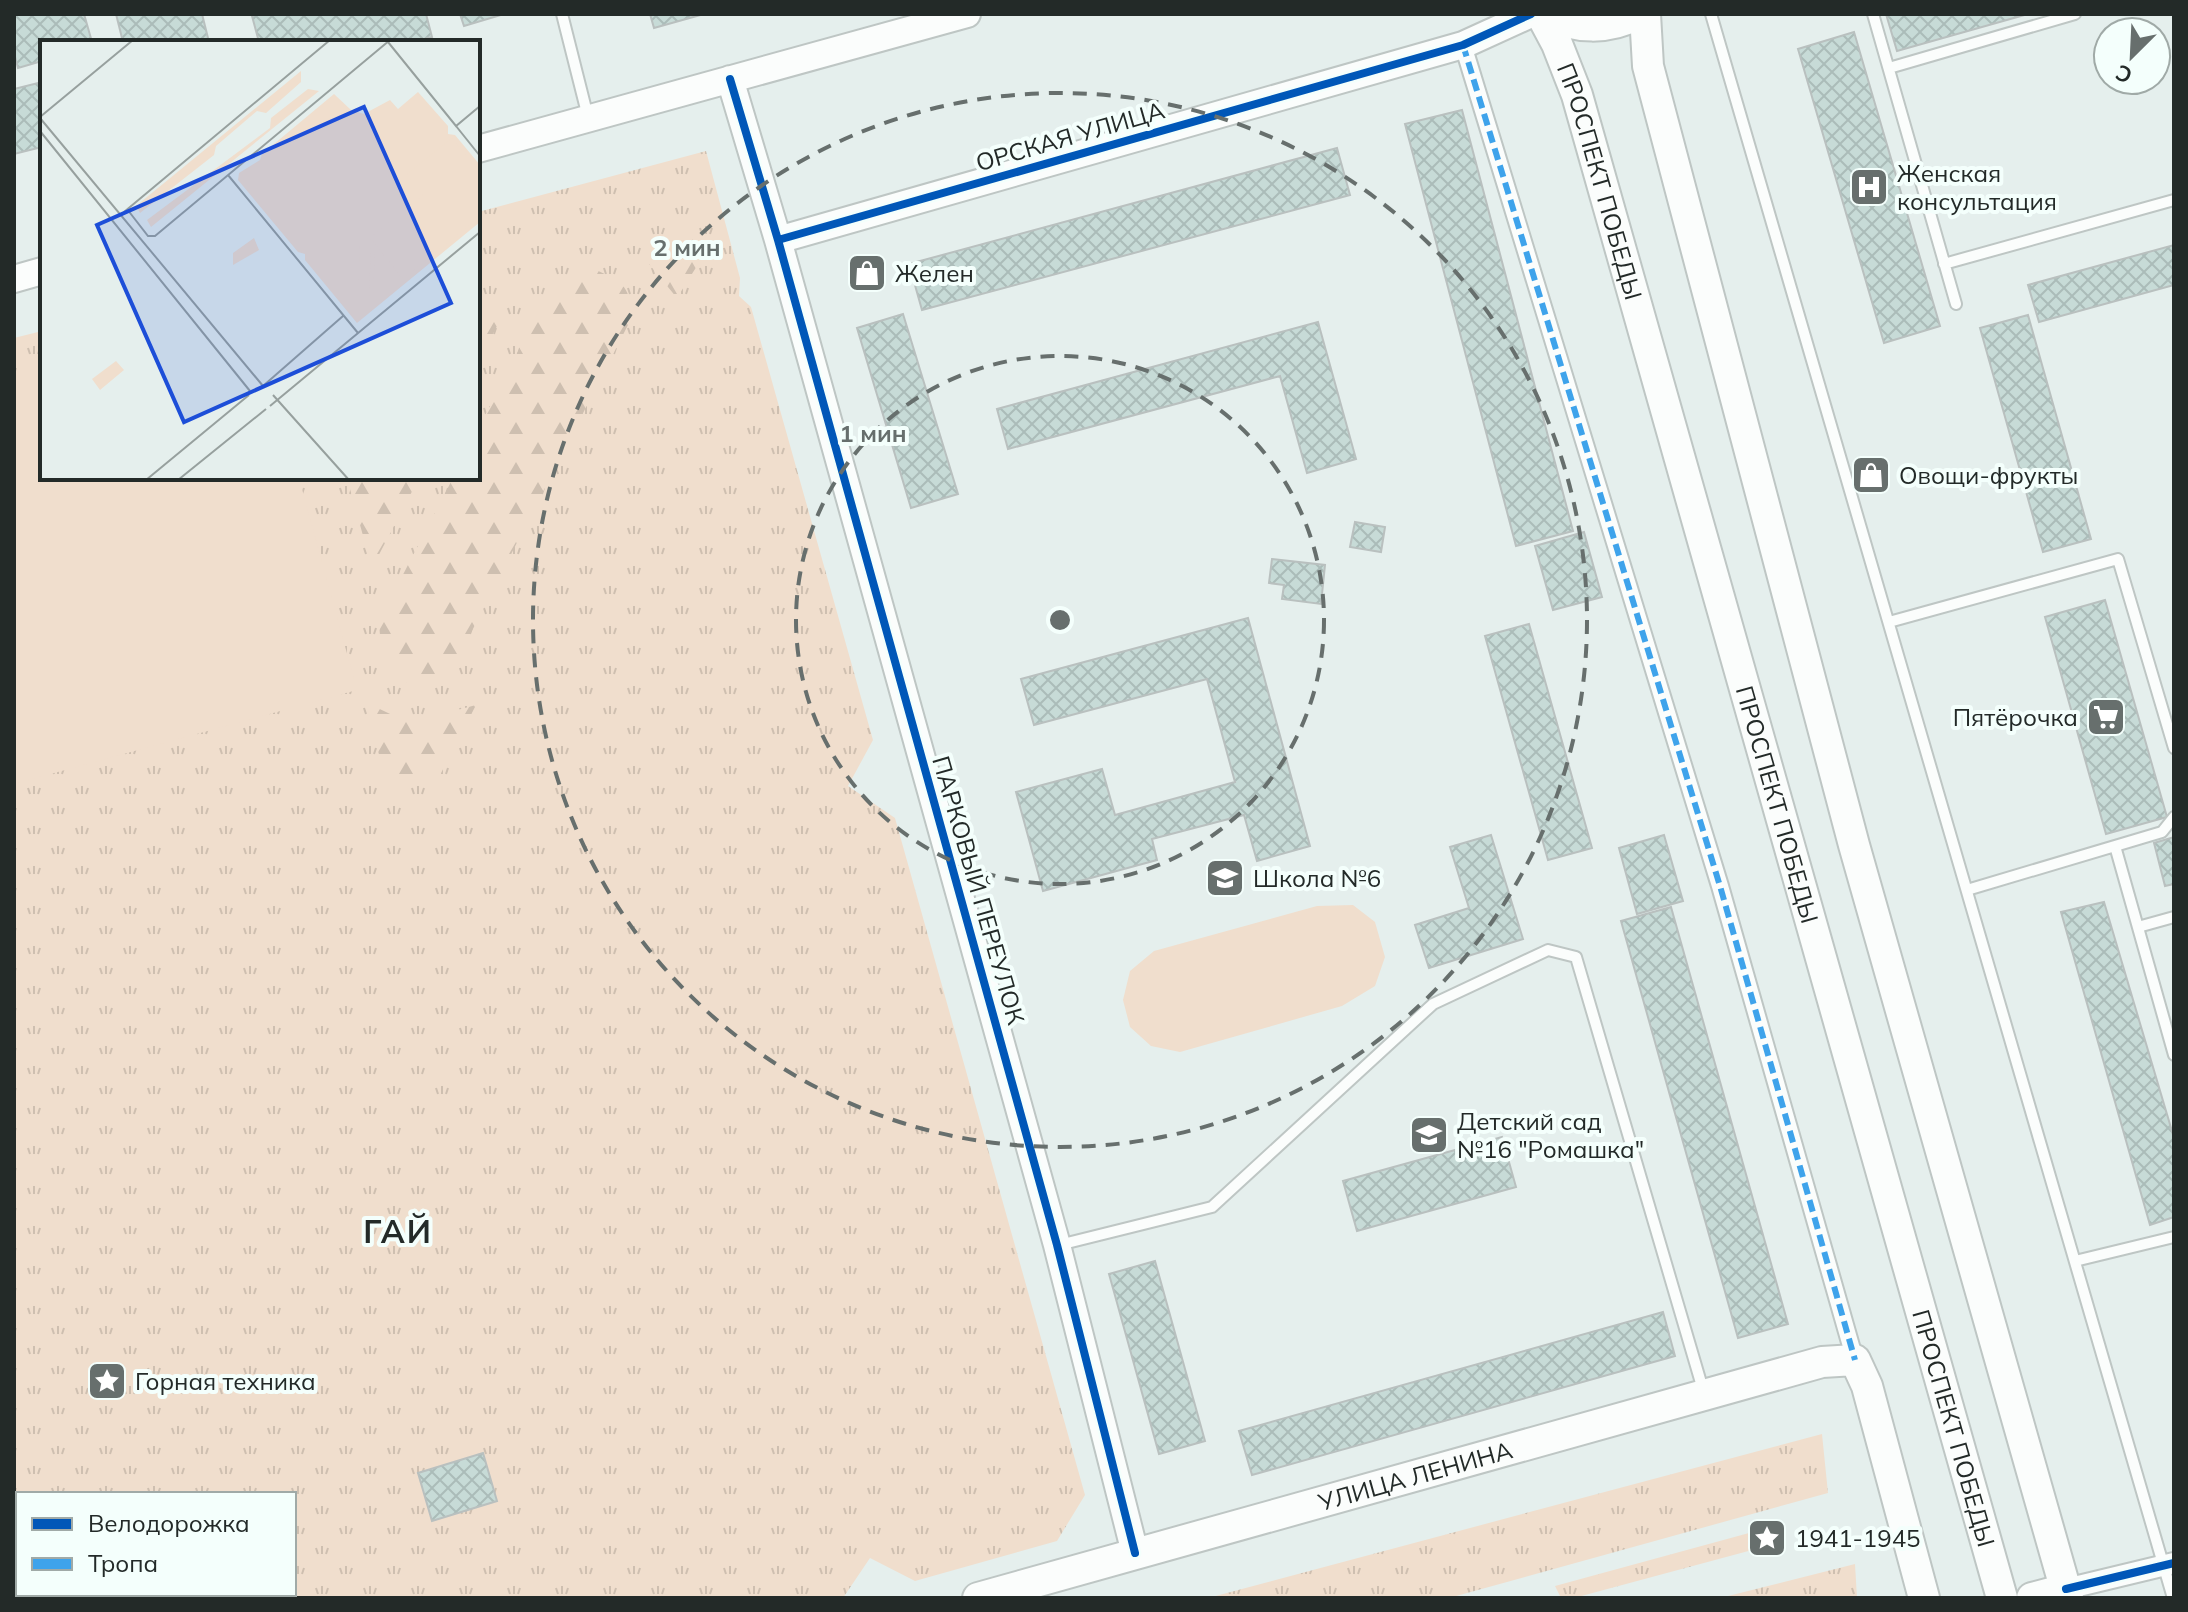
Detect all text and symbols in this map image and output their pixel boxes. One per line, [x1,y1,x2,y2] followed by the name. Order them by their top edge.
[2092,16,2172,96] north arrow
[40,40,480,480] inset map
[1551,58,1649,303] street label: ПРОСПЕКТ ПОБЕДЫ
[2111,58,2136,90] text: С
[972,95,1168,177] street label: ОРСКАЯ УЛИЦА
[1897,158,2057,216] place label: Женская консультация
[1848,166,1890,208] hospital icon: Женская консультация
[653,232,721,262] text: 2 мин
[846,252,888,294] shop icon: Желен
[895,258,974,288] place label: Желен
[839,418,907,448] text: 1 мин
[1850,454,1892,496] shop icon: Овощи-фрукты
[1899,460,2078,490] place label: Овощи-фрукты
[1046,606,1074,634] centre of rings
[1730,682,1825,926] street label: ПРОСПЕКТ ПОБЕДЫ
[2085,696,2127,738] supermarket icon: Пятёрочка
[1953,702,2078,732] place label: Пятёрочка
[926,752,1032,1028] street label: ПАРКОВЫЙ ПЕРЕУЛОК
[1204,857,1246,899] school or university icon: Школа №6
[1253,863,1381,893] place label: Школа №6
[1457,1106,1644,1164] place label: Детский сад №16 "Ромашка"
[1408,1114,1450,1156] school or university icon: Детский сад №16 "Ромашка"
[363,1211,433,1251] district label: ГАЙ
[1906,1306,2002,1550] street label: ПРОСПЕКТ ПОБЕДЫ
[86,1360,128,1402] place icon: Горная техника
[135,1366,316,1396] place label: Горная техника
[1314,1434,1516,1517] street label: УЛИЦА ЛЕНИНА
[16,1492,296,1596] legend
[88,1508,250,1538] text: Велодорожка
[1746,1517,1788,1559] place icon: 1941-1945
[1795,1523,1920,1553] place label: 1941-1945
[88,1548,158,1578] text: Тропа

